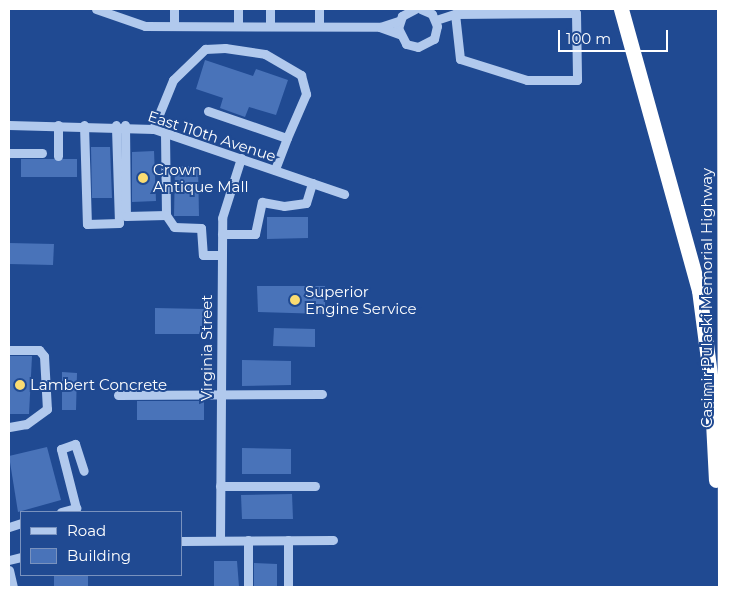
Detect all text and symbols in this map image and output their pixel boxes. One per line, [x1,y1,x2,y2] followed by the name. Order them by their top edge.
[561,20,671,52] scale bar
[566,29,611,48] text: 100 m
[146,107,278,165] street label: East 110th Avenue
[153,160,249,195] place label: Crown Antique Mall
[698,168,716,428] street label: Casimir Pulaski Memorial Highway
[137,172,149,184] marker: Crown Antique Mall
[305,282,417,317] place label: Superior Engine Service
[289,294,301,306] marker: Superior Engine Service
[198,295,216,401] street label: Virginia Street
[30,376,167,394] place label: Lambert Concrete
[14,379,26,391] marker: Lambert Concrete
[20,511,182,576] legend
[67,521,106,540] text: Road
[67,546,131,565] text: Building

